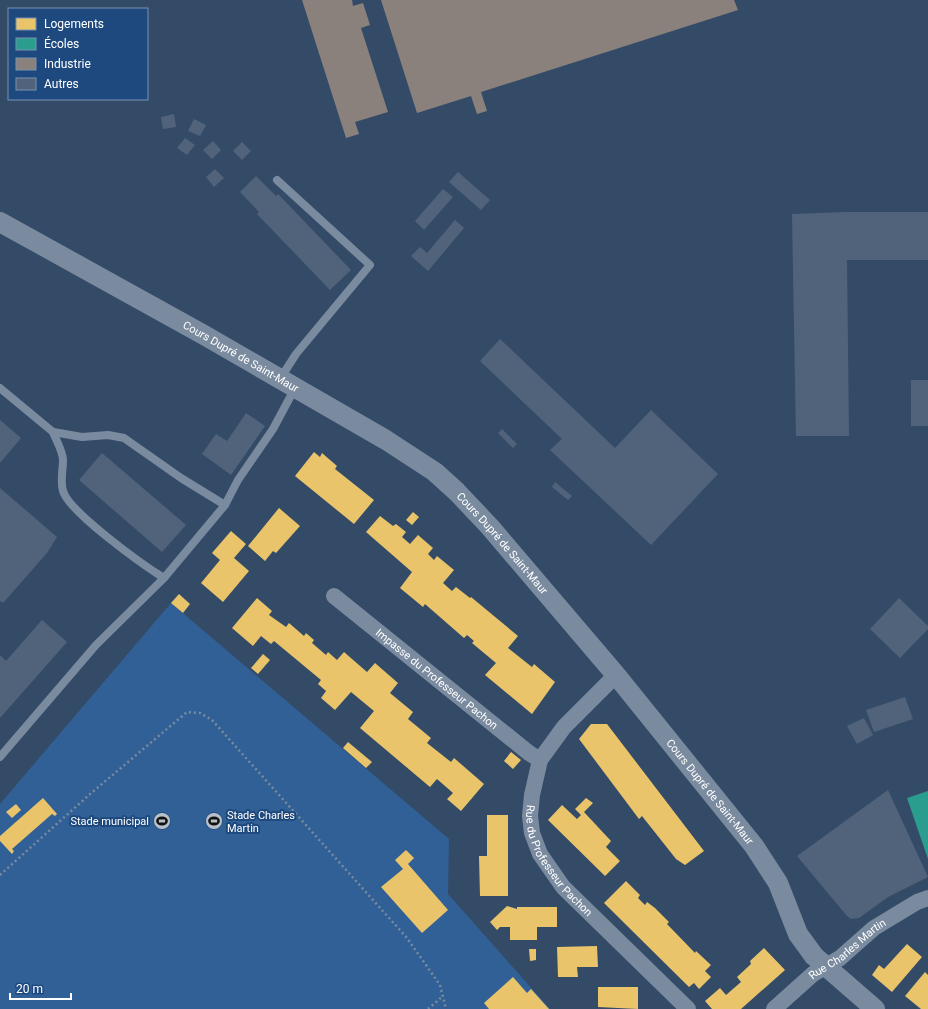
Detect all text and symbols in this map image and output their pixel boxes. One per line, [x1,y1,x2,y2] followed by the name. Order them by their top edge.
[8,8,148,100] legend
[44,17,104,31] text: Logements
[44,36,79,51] text: Écoles
[44,57,91,71] text: Industrie
[44,77,79,91] text: Autres
[181,319,301,395] street label: Cours Dupré de Saint-Maur
[454,490,551,597] street label: Cours Dupré de Saint-Maur
[373,626,500,732] street label: Impasse du Professeur Pachon
[663,737,756,847] street label: Cours Dupré de Saint-Maur
[523,804,595,919] street label: Rue du Professeur Pachon
[227,809,295,835] place label: Stade Charles Martin
[152,811,172,831] sports icon: Stade municipal
[204,811,224,831] sports icon: Stade Charles Martin
[70,815,149,828] place label: Stade municipal
[806,916,888,982] street label: Rue Charles Martin
[10,975,71,1001] scale bar
[16,982,43,996] text: 20 m

